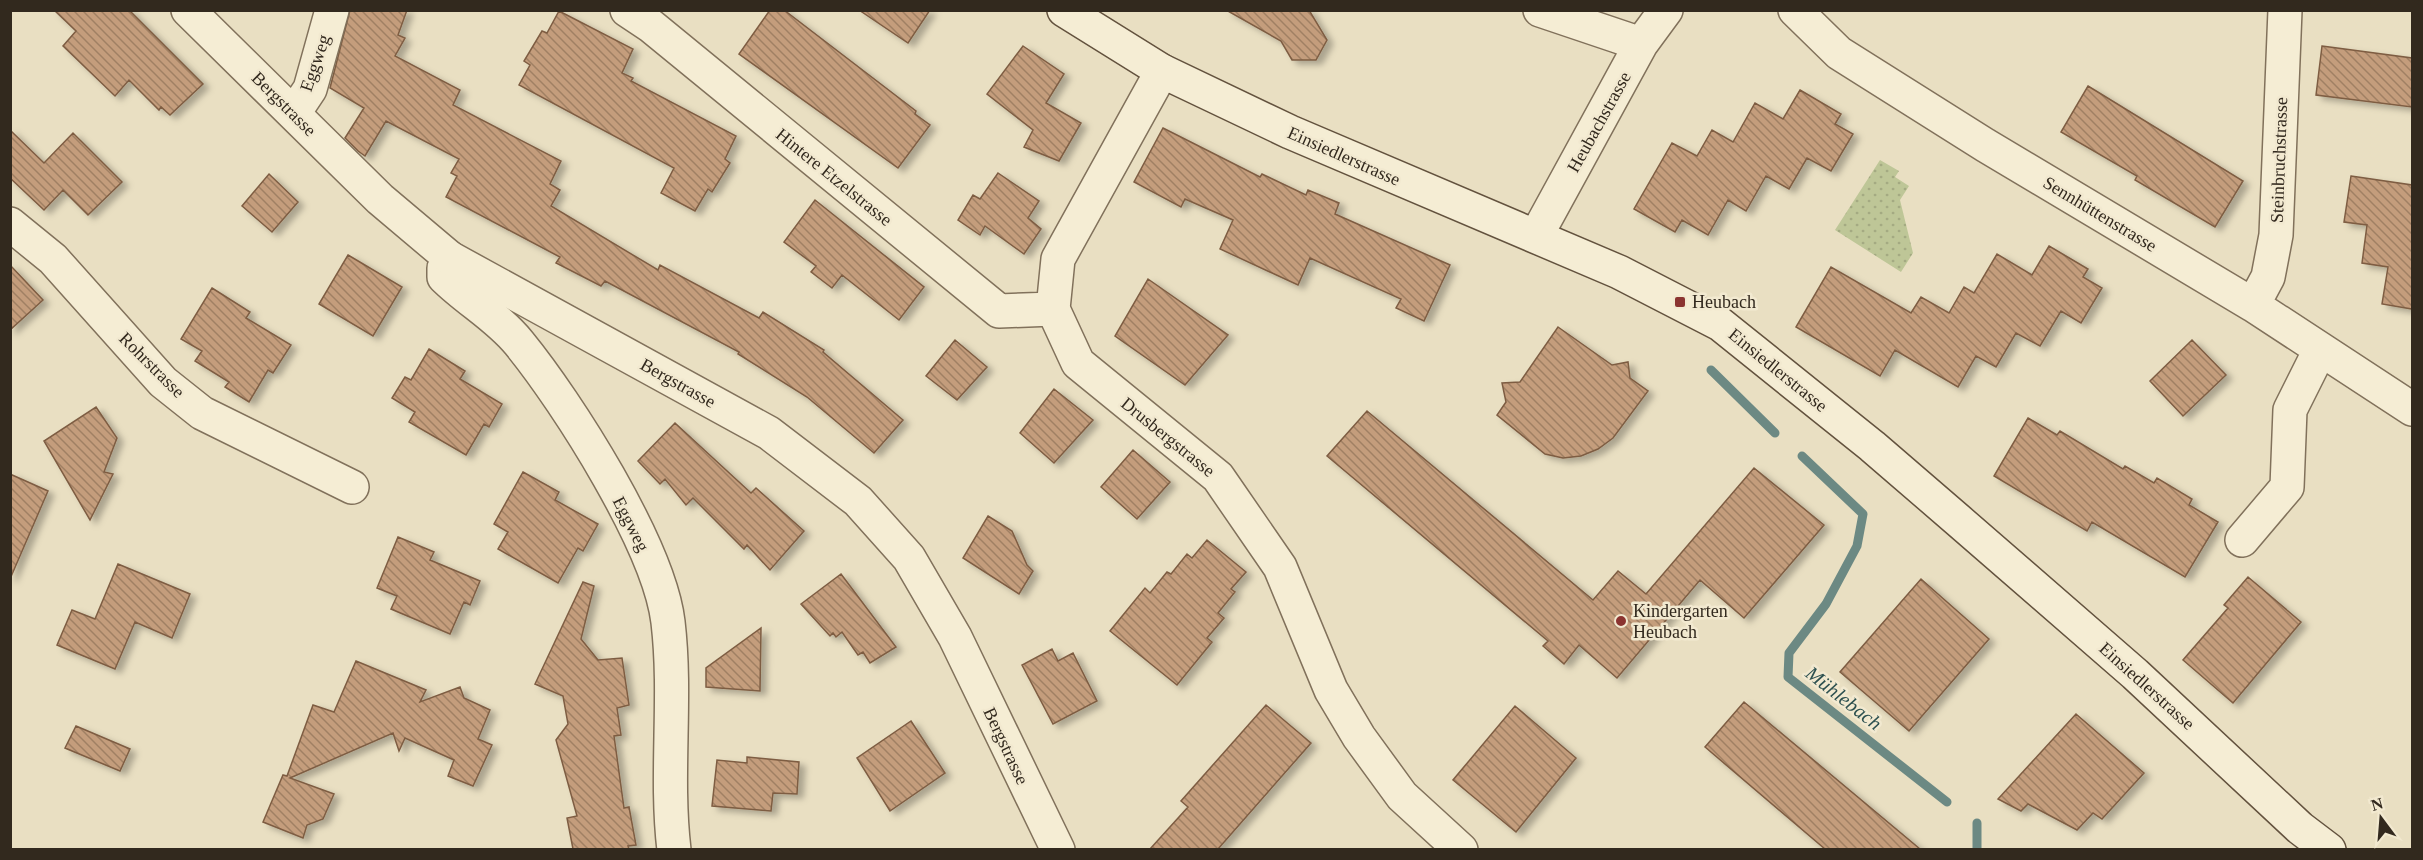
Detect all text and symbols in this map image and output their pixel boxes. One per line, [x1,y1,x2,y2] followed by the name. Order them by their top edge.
[296,32,334,94] street label: Eggweg
[248,68,320,140] street label: Bergstrasse
[1563,68,1635,176] street label: Heubachstrasse
[2267,97,2291,223] street label: Steinbruchstrasse
[1285,122,1403,190] street label: Einsiedlerstrasse
[772,124,896,230] street label: Hintere Etzelstrasse
[2040,172,2160,256] street label: Sennhüttenstrasse
[1692,292,1756,312] place label: Heubach
[1673,295,1687,309] marker: Heubach
[1725,324,1831,416] street label: Einsiedlerstrasse
[115,328,189,402] street label: Rohrstrasse
[637,354,719,412] street label: Bergstrasse
[1117,393,1219,481] street label: Drusbergstrasse
[609,493,653,555] street label: Eggweg
[1633,601,1728,642] place label: Kindergarten Heubach
[1614,614,1628,628] marker: Kindergarten Heubach
[2095,638,2199,734] street label: Einsiedlerstrasse
[1801,661,1886,734] water label: Mühlebach
[979,704,1033,788] street label: Bergstrasse
[2351,788,2411,848] north arrow
[2369,794,2385,814] text: N

